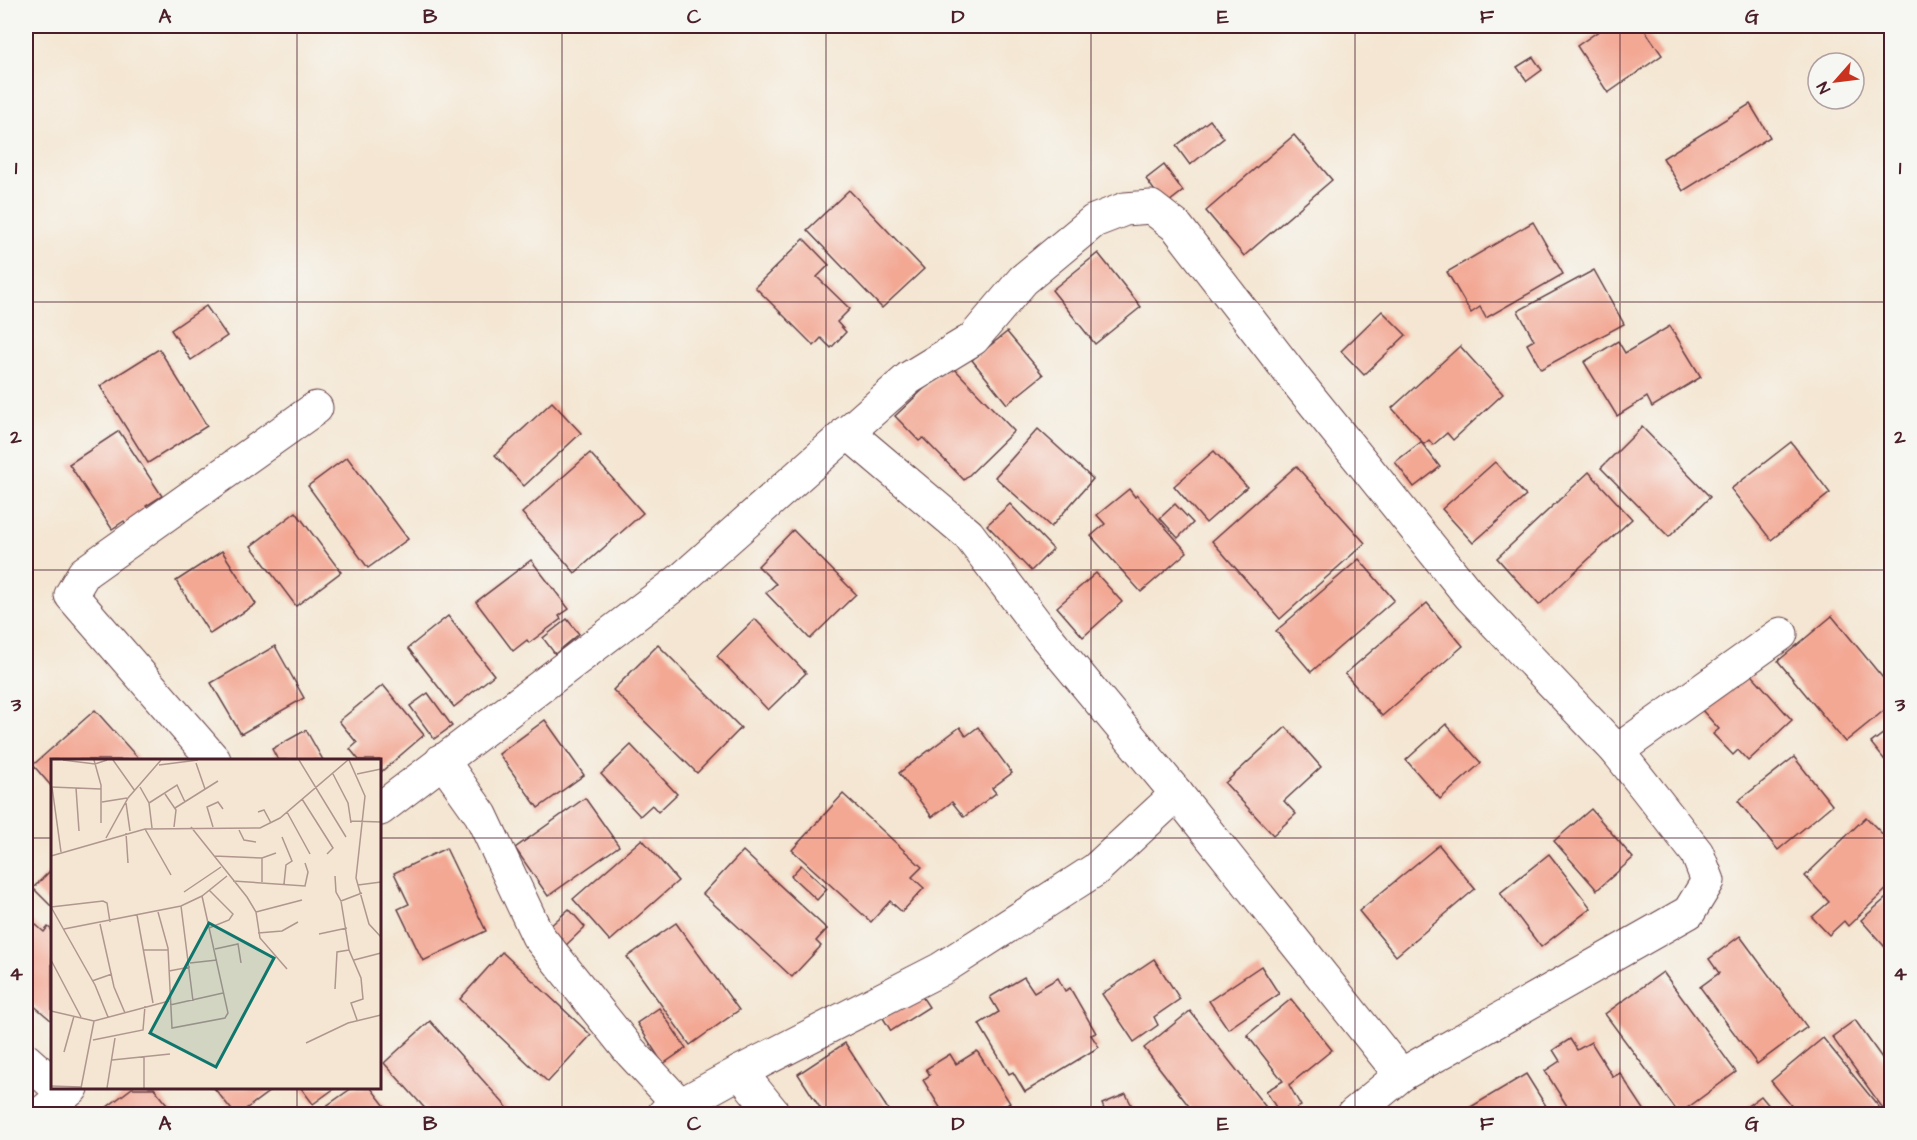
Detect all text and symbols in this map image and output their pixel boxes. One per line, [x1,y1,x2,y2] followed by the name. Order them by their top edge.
[159,3,172,31] text: A
[423,3,438,31] text: B
[687,3,702,31] text: C
[952,3,965,31] text: D
[1217,3,1229,31] text: E
[1480,3,1495,31] text: F
[1745,3,1759,31] text: G
[1806,51,1866,111] north arrow
[1812,78,1836,97] text: N
[15,154,18,182] text: 1
[1899,154,1902,182] text: 1
[9,423,22,451] text: 2
[1893,423,1906,451] text: 2
[10,691,22,719] text: 3
[1894,691,1906,719] text: 3
[51,759,381,1089] inset map
[9,960,23,988] text: 4
[1893,960,1907,988] text: 4
[159,1110,172,1138] text: A
[423,1110,438,1138] text: B
[687,1110,702,1138] text: C
[952,1110,965,1138] text: D
[1217,1110,1229,1138] text: E
[1480,1110,1495,1138] text: F
[1745,1110,1759,1138] text: G

